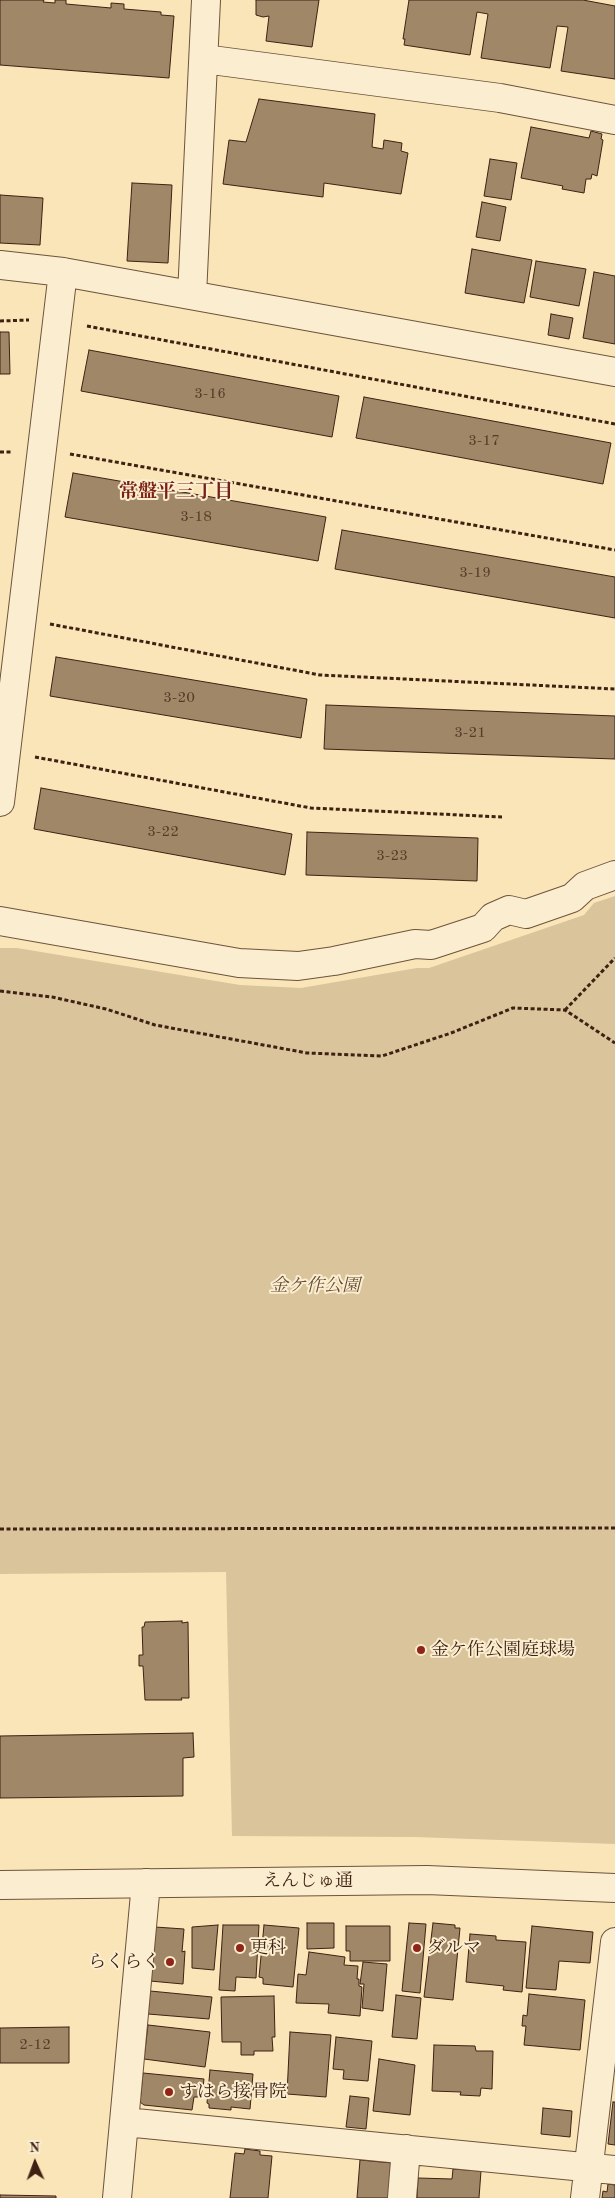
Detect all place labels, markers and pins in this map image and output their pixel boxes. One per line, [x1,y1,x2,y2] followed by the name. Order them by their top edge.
[431,1639,575,1661] place label: 金ケ作公園庭球場
[415,1644,427,1656] marker: 金ケ作公園庭球場
[250,1937,286,1959] place label: 更科
[427,1937,481,1959] place label: ダルマ
[234,1942,246,1954] marker: 更科
[411,1942,423,1954] marker: ダルマ
[88,1951,160,1973] place label: らくらく
[164,1956,176,1968] marker: らくらく
[179,2081,287,2103] place label: すはら接骨院
[163,2086,175,2098] marker: すはら接骨院

